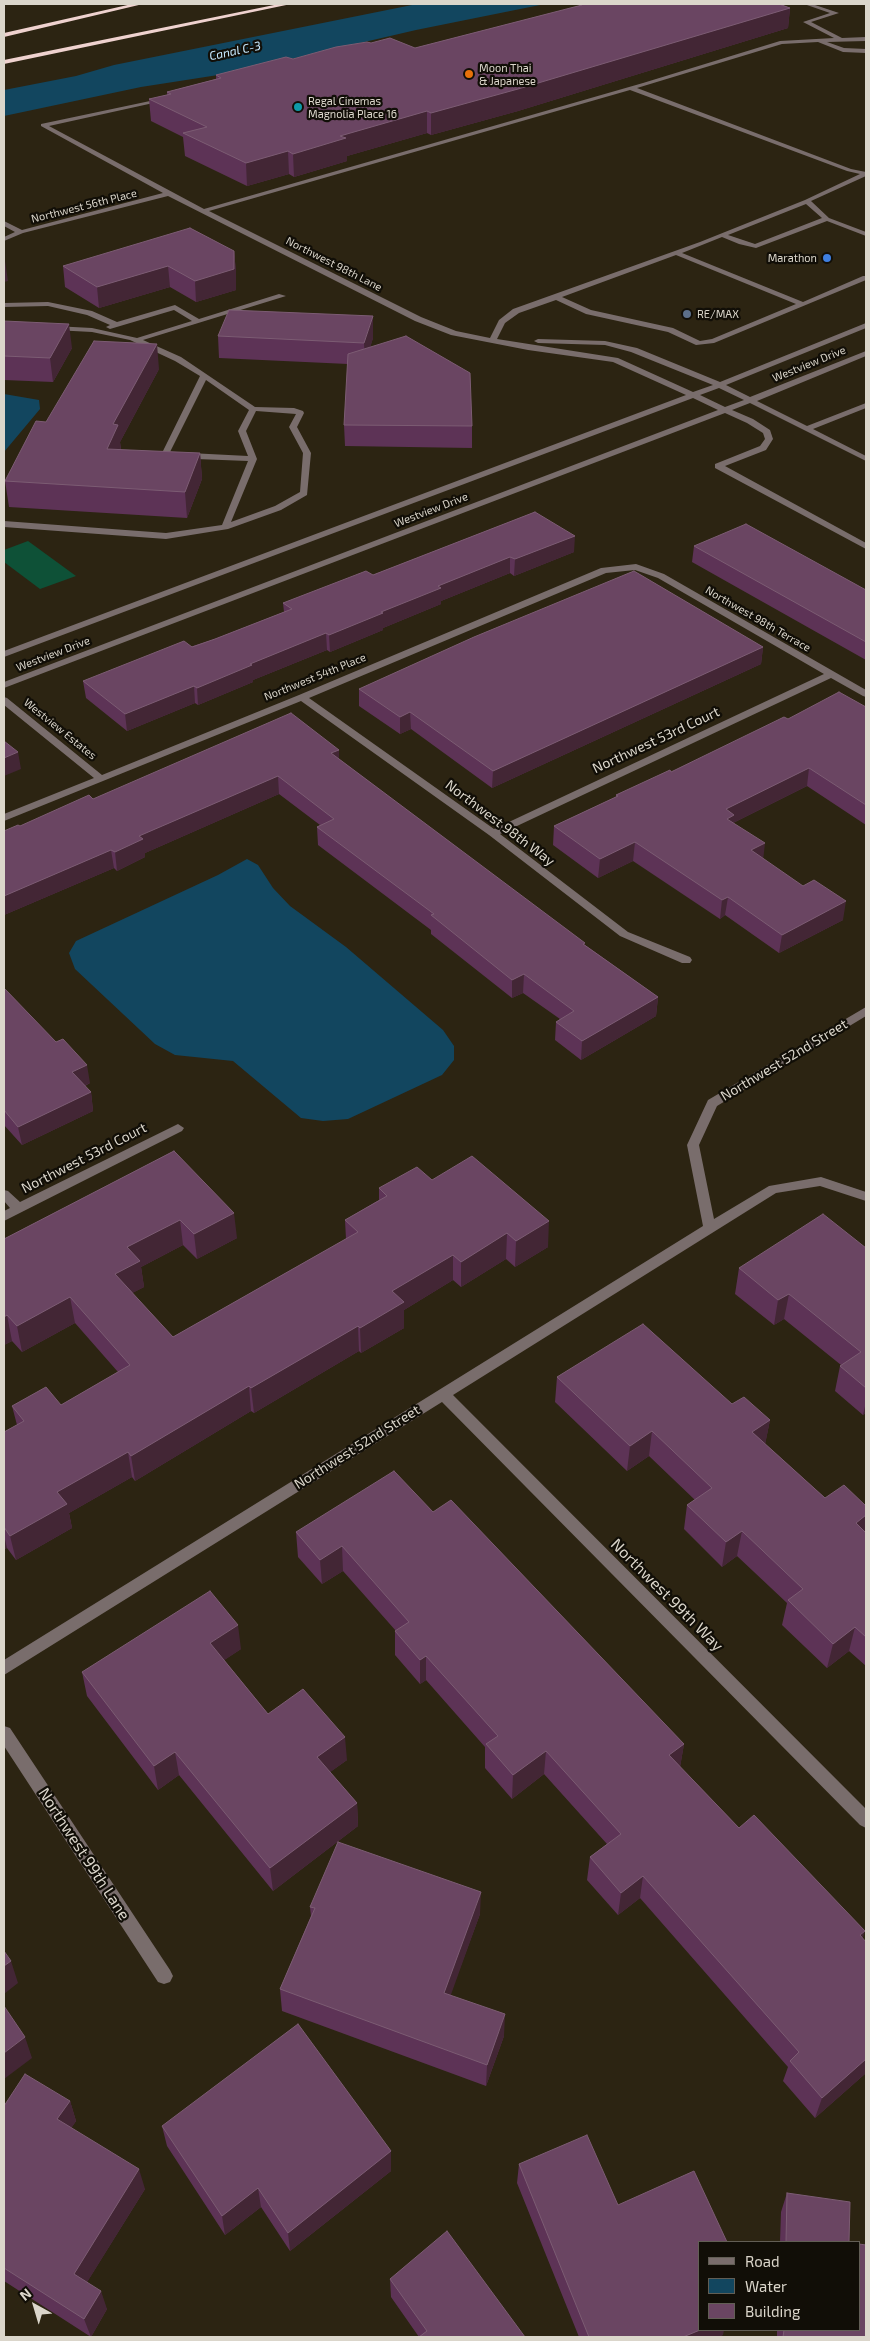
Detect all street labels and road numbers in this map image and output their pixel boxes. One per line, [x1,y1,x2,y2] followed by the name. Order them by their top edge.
[30,186,138,226] street label: Northwest 56th Place
[284,234,384,294] street label: Northwest 98th Lane
[770,343,848,385] street label: Westview Drive
[392,490,470,530] street label: Westview Drive
[703,583,813,655] street label: Northwest 98th Terrace
[14,634,92,674] street label: Westview Drive
[262,650,368,704] street label: Northwest 54th Place
[21,696,99,762] street label: Westview Estates
[590,703,722,777] street label: Northwest 53rd Court
[442,776,558,870] street label: Northwest 98th Way
[718,1015,850,1105] street label: Northwest 52nd Street
[19,1119,149,1197] street label: Northwest 53rd Court
[291,1401,423,1493] street label: Northwest 52nd Street
[607,1535,727,1655] street label: Northwest 99th Way
[34,1784,134,1924] street label: Northwest 99th Lane

